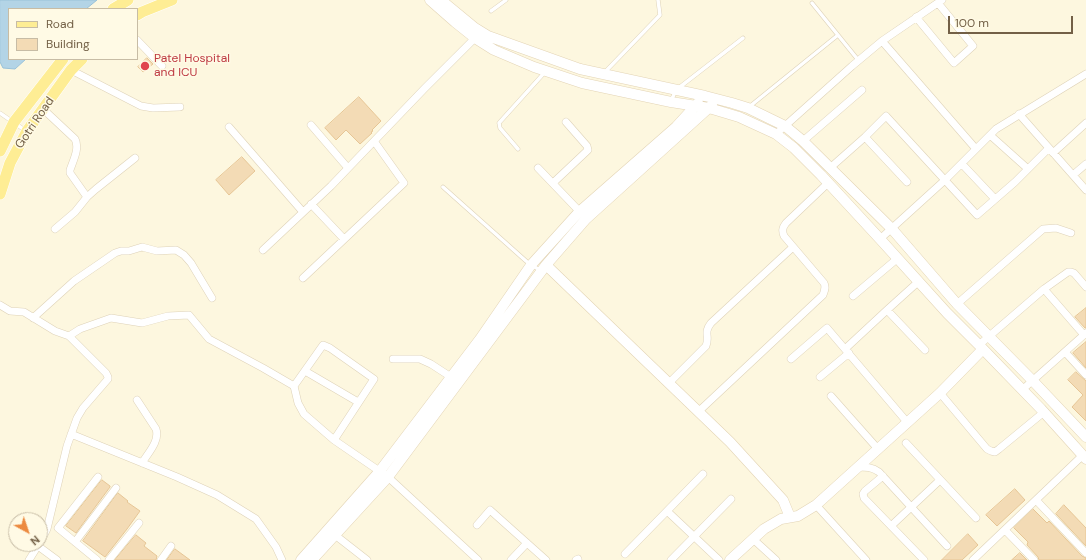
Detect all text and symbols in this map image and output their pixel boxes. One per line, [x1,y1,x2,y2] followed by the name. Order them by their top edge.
[8,8,138,60] legend
[950,8,1075,34] scale bar
[955,15,989,31] text: 100 m
[46,16,74,32] text: Road
[46,36,90,52] text: Building
[154,52,230,80] place label: Patel Hospital and ICU
[139,60,151,72] marker: Patel Hospital and ICU
[13,94,57,152] street label: Gotri Road
[8,512,48,552] north arrow
[27,532,43,548] text: N

